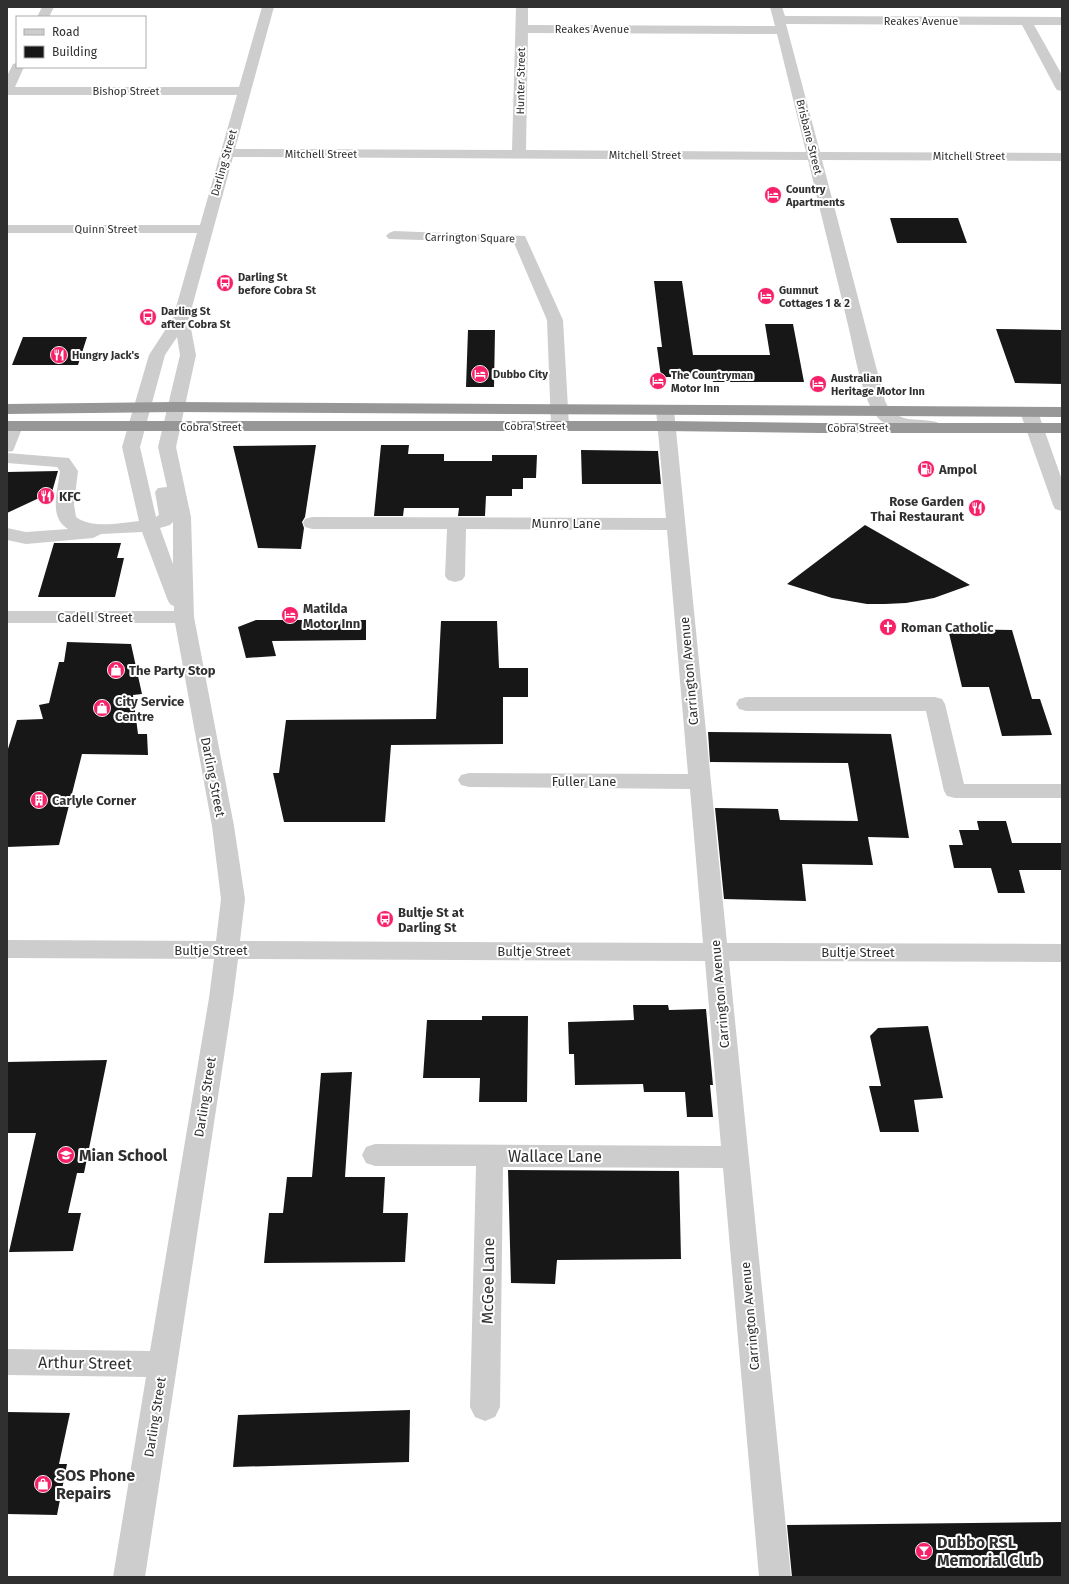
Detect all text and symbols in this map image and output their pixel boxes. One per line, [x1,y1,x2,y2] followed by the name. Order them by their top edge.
[884,15,958,28] street label: Reakes Avenue
[16,16,146,68] legend
[555,23,629,36] street label: Reakes Avenue
[52,25,80,39] text: Road
[52,45,98,59] text: Building
[514,47,528,115] street label: Hunter Street
[92,85,160,98] street label: Bishop Street
[793,98,825,176] street label: Brisbane Street
[208,128,240,198] street label: Darling Street
[285,148,357,161] street label: Mitchell Street
[609,149,681,162] street label: Mitchell Street
[933,150,1005,163] street label: Mitchell Street
[785,183,846,209] place label: Country Apartments
[763,185,783,205] hotel icon: Country Apartments
[75,223,137,236] street label: Quinn Street
[425,231,515,245] street label: Carrington Square
[238,271,317,297] place label: Darling St before Cobra St
[215,273,235,293] bus stop icon: Darling St before Cobra St
[779,284,850,310] place label: Gumnut Cottages 1 & 2
[756,286,776,306] hotel icon: Gumnut Cottages 1 & 2
[161,305,231,331] place label: Darling St after Cobra St
[138,307,158,327] bus stop icon: Darling St after Cobra St
[49,345,69,365] restaurant icon: Hungry Jack's
[72,349,140,362] place label: Hungry Jack's
[470,364,490,384] hotel icon: Dubbo City
[493,368,548,381] place label: Dubbo City
[671,369,753,395] place label: The Countryman Motor Inn
[648,371,668,391] hotel icon: The Countryman Motor Inn
[830,372,925,398] place label: Australian Heritage Motor Inn
[808,374,828,394] hotel icon: Australian Heritage Motor Inn
[504,420,566,433] street label: Cobra Street
[180,421,242,434] street label: Cobra Street
[827,422,889,435] street label: Cobra Street
[916,459,936,479] fuel station icon: Ampol
[938,462,977,477] place label: Ampol
[36,486,56,506] restaurant icon: KFC
[59,489,81,504] place label: KFC
[871,494,965,524] place label: Rose Garden Thai Restaurant
[967,498,987,518] restaurant icon: Rose Garden Thai Restaurant
[531,516,601,531] street label: Munro Lane
[303,601,360,631] place label: Matilda Motor Inn
[280,605,300,625] hotel icon: Matilda Motor Inn
[57,610,133,625] street label: Cadell Street
[677,616,701,726] street label: Carrington Avenue
[878,617,898,637] church icon: Roman Catholic
[901,620,994,635] place label: Roman Catholic
[106,660,126,680] shop icon: The Party Stop
[129,663,216,678] place label: The Party Stop
[115,694,184,724] place label: City Service Centre
[92,698,112,718] shop icon: City Service Centre
[198,736,228,818] street label: Darling Street
[552,774,616,789] street label: Fuller Lane
[29,790,49,810] building icon: Carlyle Corner
[52,793,137,808] place label: Carlyle Corner
[398,905,465,935] place label: Bultje St at Darling St
[375,909,395,929] bus stop icon: Bultje St at Darling St
[708,939,732,1049] street label: Carrington Avenue
[174,943,248,958] street label: Bultje Street
[497,944,571,959] street label: Bultje Street
[821,945,895,960] street label: Bultje Street
[191,1056,219,1138] street label: Darling Street
[56,1145,76,1165] school or university icon: Mian School
[79,1146,168,1165] place label: Mian School
[508,1147,602,1166] street label: Wallace Lane
[478,1238,498,1324] street label: McGee Lane
[738,1261,762,1371] street label: Carrington Avenue
[38,1353,132,1373] street label: Arthur Street
[141,1376,169,1458] street label: Darling Street
[56,1466,135,1503] place label: SOS Phone Repairs
[33,1474,53,1494] shop icon: SOS Phone Repairs
[937,1533,1042,1570] place label: Dubbo RSL Memorial Club
[914,1541,934,1561] bar icon: Dubbo RSL Memorial Club

